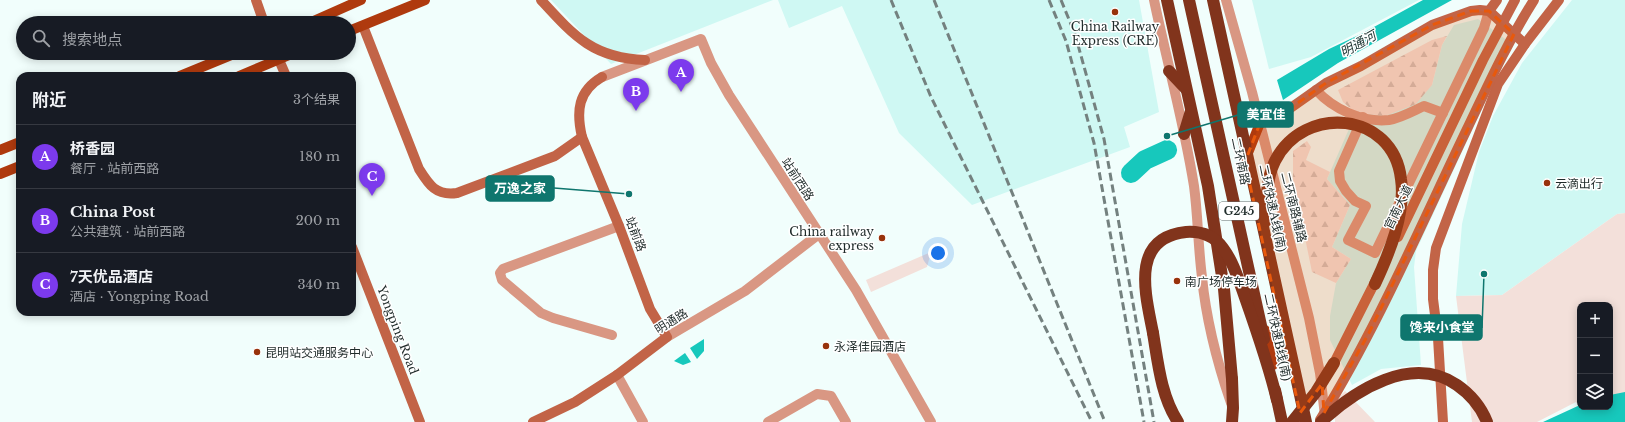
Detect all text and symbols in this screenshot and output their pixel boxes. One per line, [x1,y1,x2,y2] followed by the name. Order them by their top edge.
[1110,7,1120,17] marker: China Railway Express (CRE)
[16,16,356,60] search box
[1071,19,1160,48] place label: China Railway Express (CRE)
[1337,26,1382,61] water label: 明通河
[30,27,52,49] icon: search
[62,30,122,49] text: 搜索地点
[668,59,694,92] pin: A
[623,78,649,111] pin: B
[32,90,66,111] text: 附近
[293,91,340,108] text: 3个结果
[1238,102,1293,127] callout: 美宜佳
[1246,106,1286,123] text: 美宜佳
[1229,136,1253,186] street label: 二环南路
[70,139,115,158] text: 桥香园
[40,148,50,165] text: A
[299,148,340,165] text: 180 m
[779,155,817,203] street label: 站前西路
[70,160,159,177] text: 餐厅 · 站前西路
[359,163,385,196] pin: C
[1256,163,1290,253] street label: 二环快速A线(南)
[1278,170,1310,244] street label: 二环南路辅路
[486,176,554,201] callout: 万逸之家
[1555,176,1603,191] place label: 云滴出行
[1542,178,1552,188] marker: 云滴出行
[494,180,546,197] text: 万逸之家
[1381,182,1415,232] street label: 官南大道
[70,202,155,221] text: China Post
[1219,202,1259,220] road number: G245
[40,212,50,229] text: B
[296,212,340,229] text: 200 m
[623,215,649,253] street label: 站前路
[70,223,185,240] text: 公共建筑 · 站前西路
[789,224,874,253] place label: China railway express
[877,233,887,243] marker: China railway express
[928,243,948,263] your location
[70,267,153,286] text: 7天优品酒店
[1185,274,1257,289] place label: 南广场停车场
[40,276,50,293] text: C
[297,276,340,293] text: 340 m
[1172,276,1182,286] marker: 南广场停车场
[374,283,422,376] street label: Yongping Road
[70,288,209,305] text: 酒店 · Yongping Road
[1261,292,1295,382] street label: 二环快速B线(南)
[1577,302,1613,410] map controls
[1577,302,1613,338] button: +
[652,305,690,337] street label: 明通路
[1401,315,1482,340] callout: 馋来小食堂
[1409,319,1475,336] text: 馋来小食堂
[1577,338,1613,374] button: −
[834,339,906,354] place label: 永泽佳园酒店
[821,341,831,351] marker: 永泽佳园酒店
[265,345,373,360] place label: 昆明站交通服务中心
[252,347,262,357] marker: 昆明站交通服务中心
[1577,374,1613,410] button: layers

